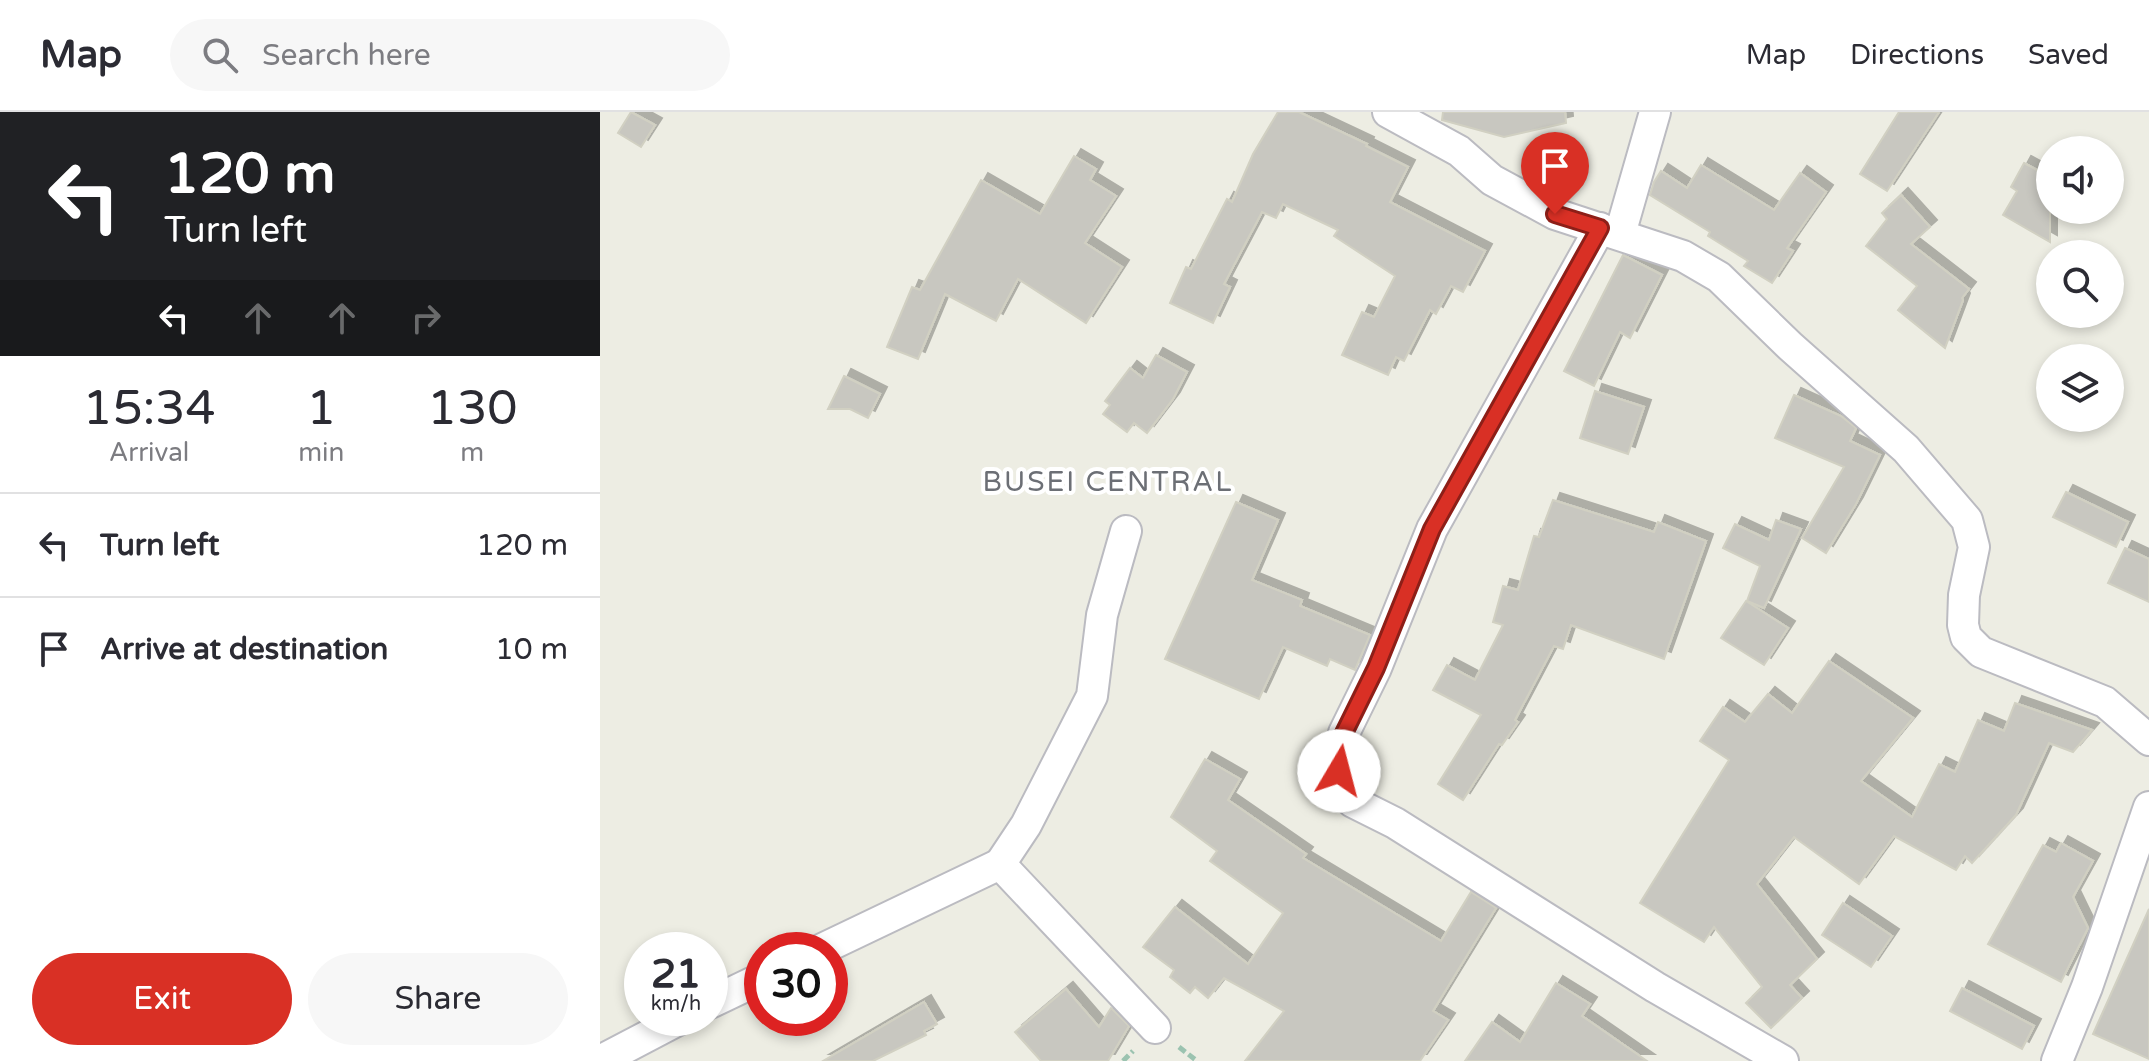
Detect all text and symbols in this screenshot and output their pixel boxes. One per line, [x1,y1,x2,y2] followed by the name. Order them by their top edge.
[170,19,730,91] search box
[40,32,122,78] text: Map
[198,33,242,77] icon: search
[262,37,431,74] text: Search here
[1746,38,1806,72] text: Map
[1850,38,1984,72] text: Directions
[2028,38,2109,72] text: Saved
[1521,132,1589,214] pin
[2036,136,2124,432] map controls
[2036,136,2124,224] button: sound
[164,141,335,208] text: 120 m
[32,144,136,248] icon: left
[1533,144,1577,188] icon: arrive
[164,209,307,252] text: Turn left
[2036,240,2124,328] button: search
[152,296,196,340] icon: left
[236,296,280,340] icon: ahead
[320,296,364,340] icon: ahead
[404,296,448,340] icon: right
[2036,344,2124,432] button: layers
[83,380,216,438] text: 15:34
[306,380,336,438] text: 1
[427,380,517,438] text: 130
[109,437,189,468] text: Arrival
[298,437,344,468] text: min
[460,437,484,468] text: m
[983,465,1233,499] district label: BUSEI CENTRAL
[32,523,76,567] icon: left
[100,527,219,564] text: Turn left
[476,527,568,564] text: 120 m
[32,627,76,671] icon: arrive
[100,631,388,668] text: Arrive at destination
[495,631,568,668] text: 10 m
[1297,729,1381,813] position arrow
[744,932,848,1036] speed limit sign: 30
[651,950,701,998] text: 21
[32,953,292,1045] button: Exit
[308,953,568,1045] button: Share
[651,992,701,1016] text: km/h

